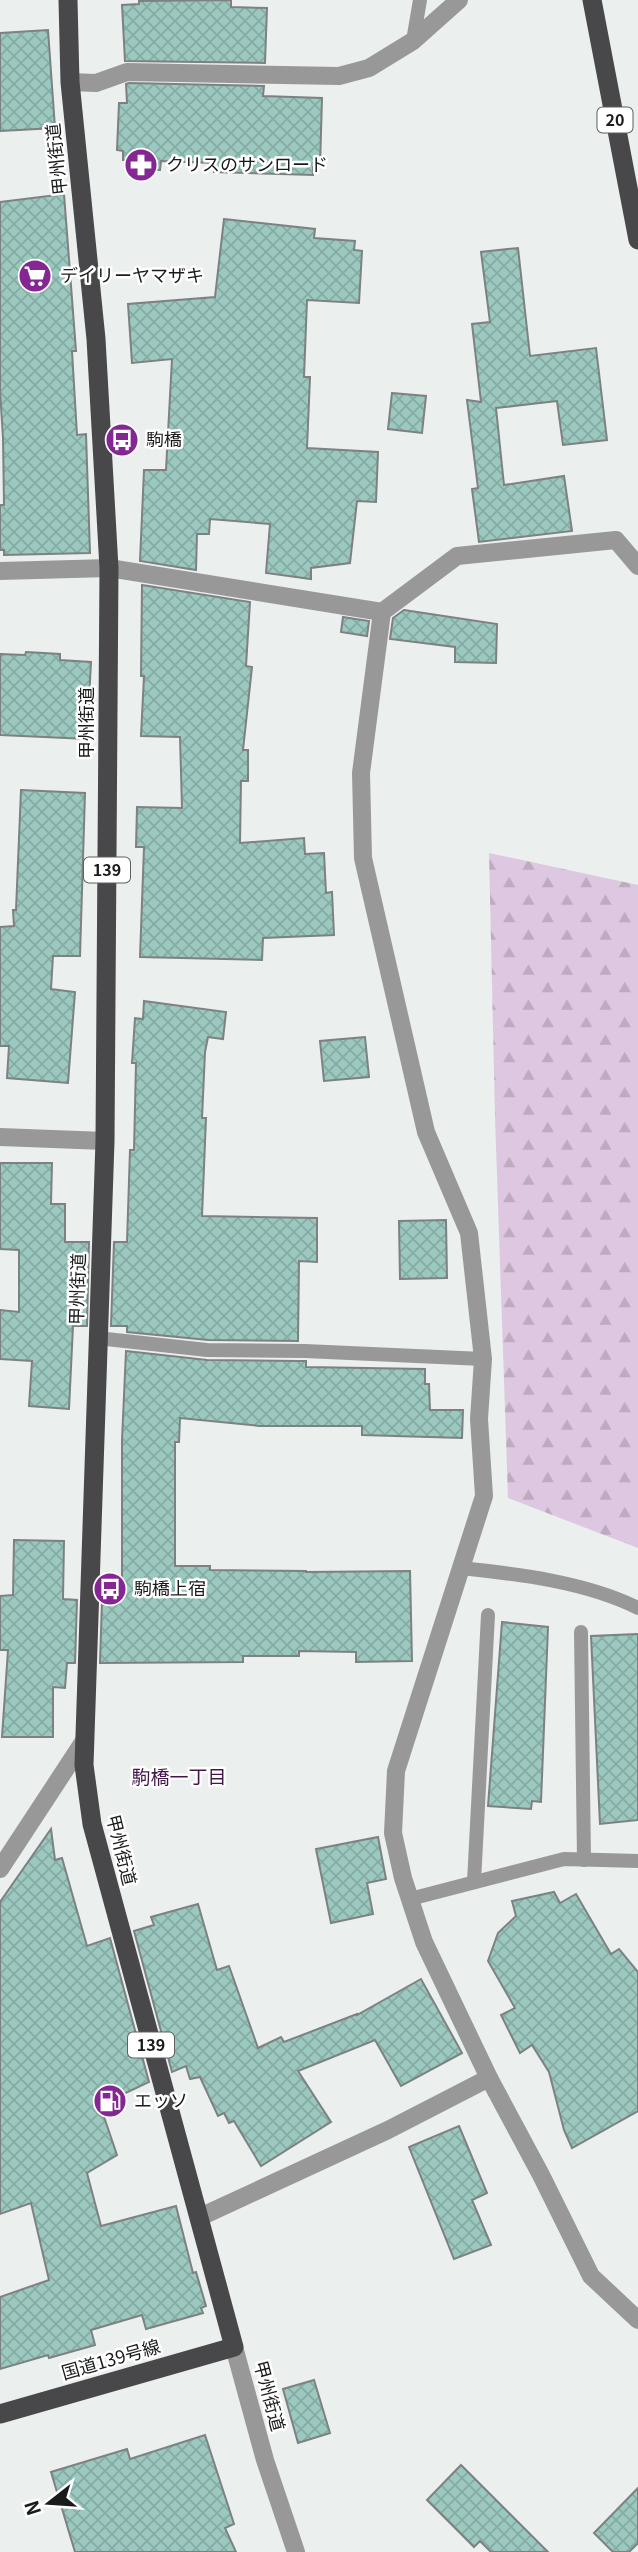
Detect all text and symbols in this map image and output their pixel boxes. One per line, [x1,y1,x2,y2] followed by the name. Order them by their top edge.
[598,108,632,132] road number: 20
[38,122,72,196] street label: 甲州街道
[122,146,160,184] pharmacy icon: クリスのサンロード
[166,150,328,176] place label: クリスのサンロード
[16,257,54,295] supermarket icon: デイリーヤマザキ
[60,261,204,287] place label: デイリーヤマザキ
[103,421,141,459] bus stop icon: 駒橋
[146,425,182,451] place label: 駒橋
[72,687,98,759] street label: 甲州街道
[84,858,130,883] road number: 139
[62,1252,90,1325] street label: 甲州街道
[91,1570,129,1608] bus stop icon: 駒橋上宿
[134,1574,206,1600] place label: 駒橋上宿
[131,1762,227,1789] district label: 駒橋一丁目
[102,1811,144,1888] street label: 甲州街道
[128,2033,174,2058] road number: 139
[91,2082,129,2120] fuel station icon: エッソ
[134,2086,188,2112] place label: エッソ
[58,2332,163,2385] street label: 国道139号線
[249,2357,293,2434] street label: 甲州街道
[14,2468,84,2538] north arrow
[16,2498,46,2519] text: N

